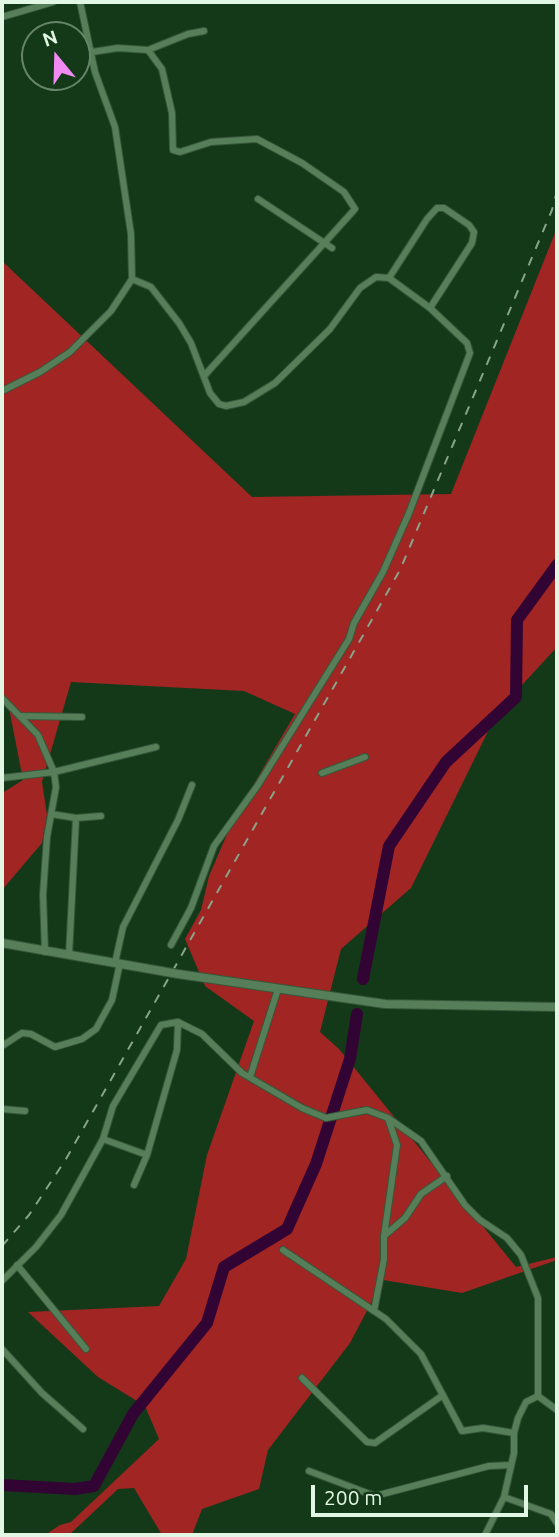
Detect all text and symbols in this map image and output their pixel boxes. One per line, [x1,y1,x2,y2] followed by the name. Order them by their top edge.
[21,21,91,91] north arrow
[40,25,60,51] text: N
[314,1470,531,1514] scale bar
[324,1485,382,1509] text: 200 m

